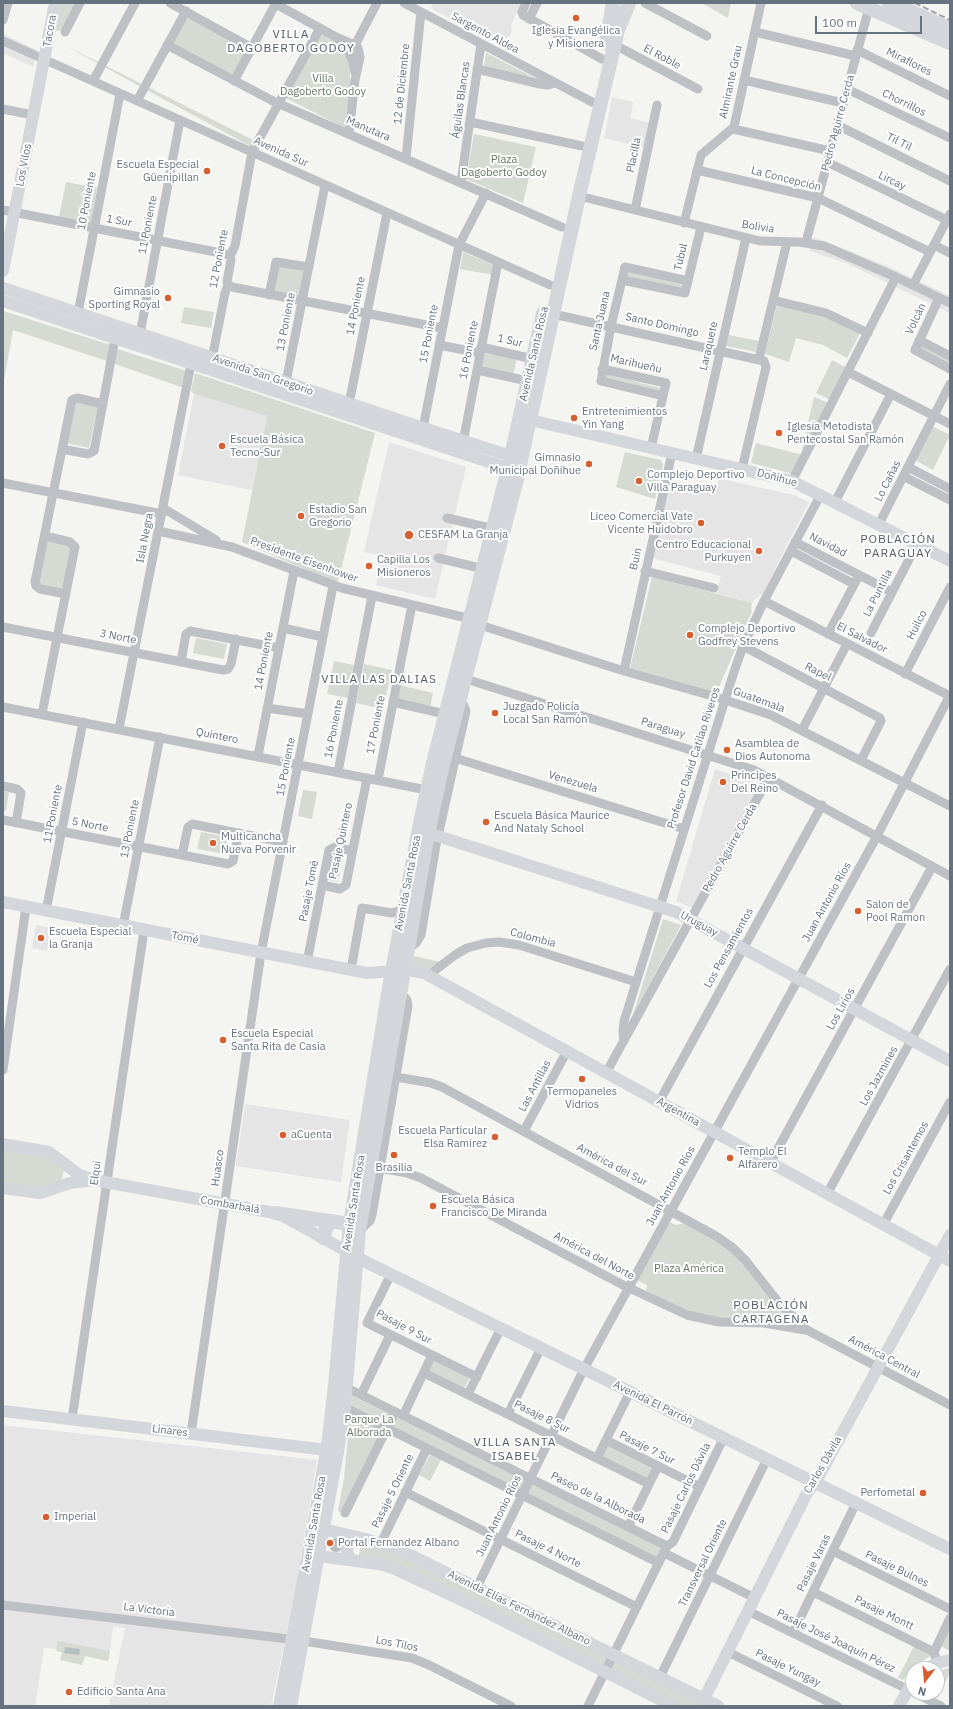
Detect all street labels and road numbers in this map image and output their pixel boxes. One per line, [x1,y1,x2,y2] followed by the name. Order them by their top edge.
[449,10,521,56] street label: Sargento Aldea
[41,14,59,48] street label: Tacora
[641,42,683,72] street label: El Roble
[391,43,413,125] street label: 12 de Diciembre
[717,44,745,120] street label: Almirante Grau
[884,45,934,79] street label: Miraflores
[449,61,473,139] street label: Águilas Blancas
[819,73,857,173] street label: Pedro Aguirre Cerda
[880,87,928,119] street label: Chorrillos
[344,114,392,144] street label: Manutara
[884,130,914,154] street label: Til Til
[251,134,311,170] street label: Avenida Sur
[624,136,644,174] street label: Placilla
[13,142,35,188] street label: Los Vilos
[750,164,822,194] street label: La Concepción
[876,169,908,193] street label: Lircay
[75,171,99,231] street label: 10 Poniente
[136,195,160,255] street label: 11 Poniente
[105,212,133,230] street label: 1 Sur
[741,218,775,236] street label: Bolivia
[207,229,231,289] street label: 12 Poniente
[671,242,691,272] street label: Tubul
[344,276,368,336] street label: 14 Poniente
[587,290,613,352] street label: Santa Juana
[274,292,298,352] street label: 13 Poniente
[903,301,929,337] street label: Volcán
[417,304,441,364] street label: 15 Poniente
[517,305,551,403] street label: Avenida Santa Rosa
[624,310,700,340] street label: Santo Domingo
[457,320,481,380] street label: 16 Poniente
[697,320,721,372] street label: Laraquete
[496,332,524,350] street label: 1 Sur
[211,352,315,398] street label: Avenida San Gregorio
[609,352,663,376] street label: Marihueñu
[872,458,904,504] street label: Lo Cañas
[755,466,799,490] street label: Doñihue
[134,512,156,564] street label: Isla Negra
[807,530,849,560] street label: Navidad
[248,534,360,586] street label: Presidente Eisenhower
[627,547,645,571] street label: Buin
[860,567,896,619] street label: La Puntilla
[904,608,930,642] street label: Huilco
[835,620,889,656] street label: El Salvador
[99,627,137,647] street label: 3 Norte
[252,631,276,691] street label: 14 Poniente
[802,660,834,684] street label: Rapel
[665,685,723,831] street label: Profesor David Catilao Riveros
[731,685,787,715] street label: Guatemala
[364,695,388,755] street label: 17 Poniente
[322,699,346,759] street label: 16 Poniente
[639,715,687,741] street label: Paraguay
[195,725,239,747] street label: Quintero
[274,737,298,797] street label: 15 Poniente
[547,768,599,796] street label: Venezuela
[41,784,65,844] street label: 11 Poniente
[118,799,142,859] street label: 13 Poniente
[326,801,356,881] street label: Pasaje Quintero
[700,801,760,895] street label: Pedro Aguirre Cerda
[71,815,109,835] street label: 5 Norte
[392,834,424,932] street label: Avenida Santa Rosa
[297,859,321,923] street label: Pasaje Tomé
[800,860,854,944] street label: Juan Antonio Ríos
[702,906,756,990] street label: Los Pensamientos
[678,909,720,939] street label: Uruguay
[509,926,557,950] street label: Colombia
[170,929,200,947] street label: Tomé
[824,986,858,1032] street label: Los Lirios
[857,1044,901,1108] street label: Los Jazmines
[516,1058,554,1114] street label: Las Antillas
[654,1095,702,1129] street label: Argentina
[880,1119,932,1197] street label: Los Crisantemos
[574,1141,650,1189] street label: América del Sur
[644,1144,698,1228] street label: Juan Antonio Ríos
[209,1149,227,1187] street label: Huasco
[340,1154,368,1252] street label: Avenida Santa Rosa
[88,1160,104,1186] street label: Elqui
[199,1193,261,1217] street label: Combarbalá
[551,1229,637,1283] street label: América del Norte
[374,1307,434,1347] street label: Pasaje 9 Sur
[846,1333,922,1381] street label: América Central
[611,1378,695,1428] street label: Avenida El Parrón
[512,1398,572,1436] street label: Pasaje 8 Sur
[151,1422,189,1440] street label: Linares
[617,1428,677,1468] street label: Pasaje 7 Sur
[801,1434,845,1496] street label: Carlos Dávila
[658,1441,714,1535] street label: Pasaje Carlos Dávila
[369,1452,417,1530] street label: Pasaje 5 Oriente
[548,1469,648,1527] street label: Paseo de la Alborada
[474,1473,524,1559] street label: Juan Antonio Ríos
[299,1475,329,1573] street label: Avenida Santa Rosa
[676,1517,730,1609] street label: Transversal Oriente
[513,1527,583,1571] street label: Pasaje 4 Norte
[794,1532,834,1594] street label: Pasaje Varas
[863,1548,931,1590] street label: Pasaje Bulnes
[446,1568,592,1648] street label: Avenida Elías Fernández Albano
[852,1593,916,1633] street label: Pasaje Montt
[123,1600,175,1620] street label: La Victoria
[775,1607,897,1675] street label: Pasaje José Joaquín Pérez
[375,1633,419,1655] street label: Los Tilos
[753,1647,823,1689] street label: Pasaje Yungay

